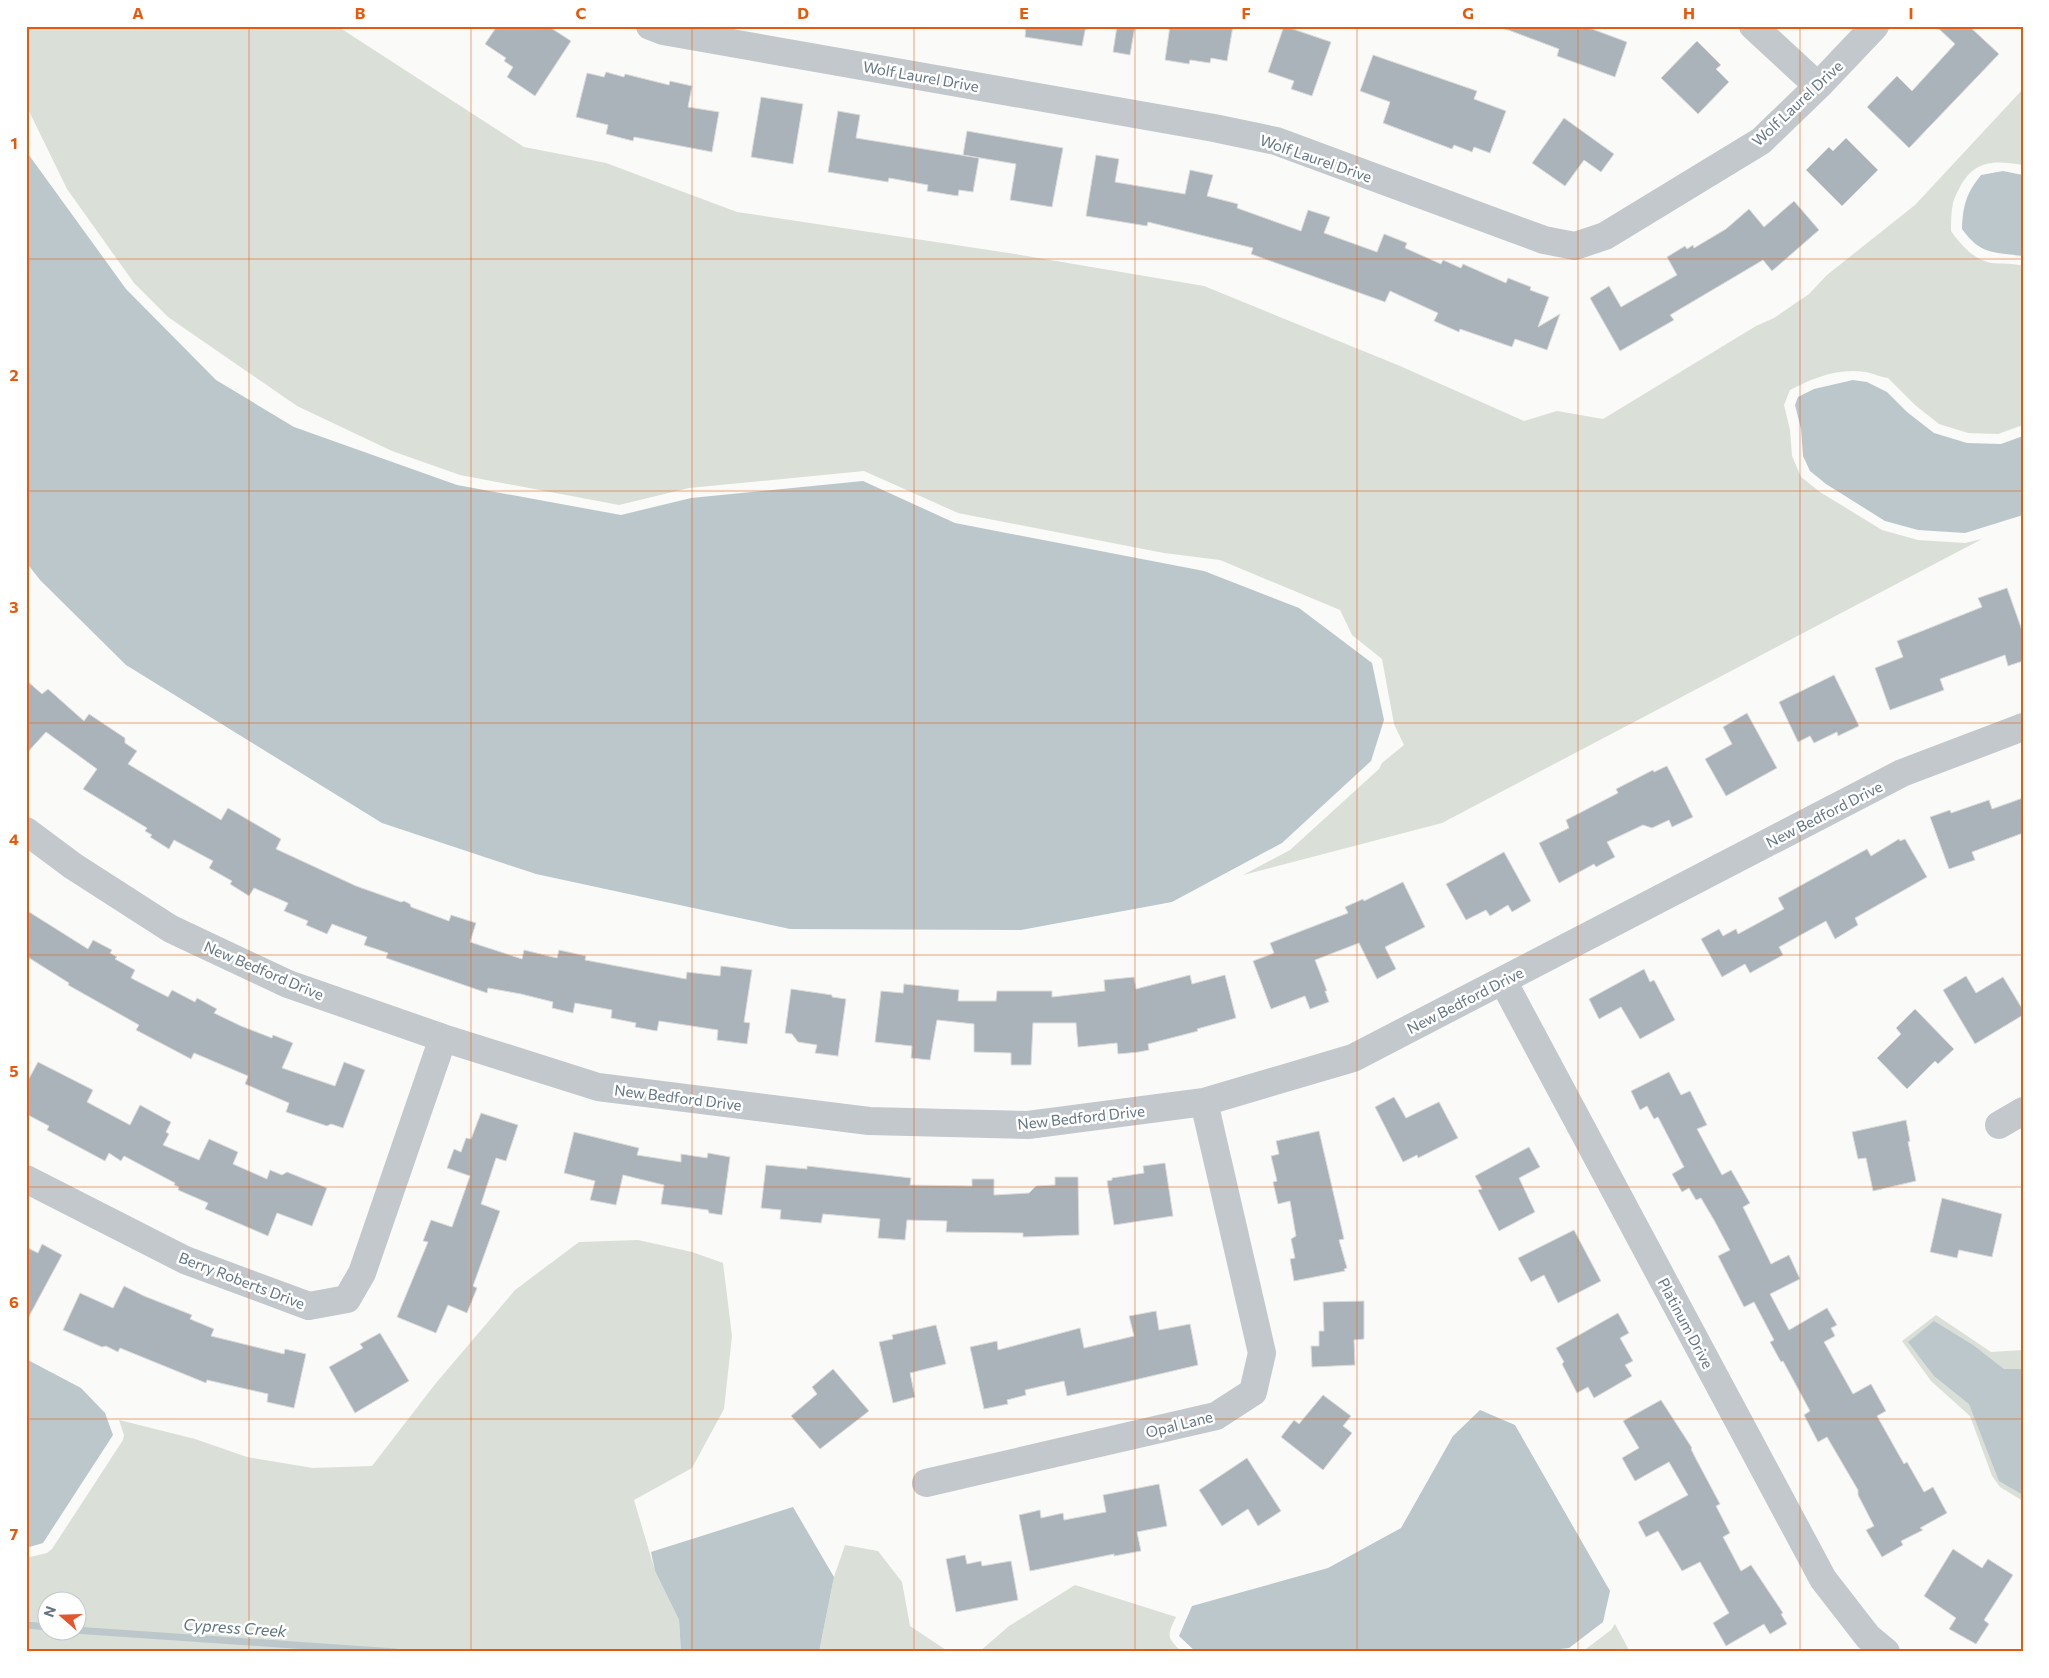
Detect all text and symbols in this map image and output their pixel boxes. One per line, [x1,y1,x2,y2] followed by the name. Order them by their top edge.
[132,3,144,22] text: A
[355,3,366,22] text: B
[576,3,587,22] text: C
[797,3,809,22] text: D
[1019,3,1029,22] text: E
[1241,3,1251,22] text: F
[1462,3,1474,22] text: G
[1683,3,1695,22] text: H
[1908,3,1914,22] text: I
[1748,56,1846,150] street label: Wolf Laurel Drive
[862,57,980,95] street label: Wolf Laurel Drive
[1258,130,1374,186] street label: Wolf Laurel Drive
[10,133,18,152] text: 1
[9,365,19,384] text: 2
[9,597,19,616] text: 3
[1763,777,1885,851] street label: New Bedford Drive
[9,829,19,848] text: 4
[201,937,327,1003] street label: New Bedford Drive
[1404,963,1526,1037] street label: New Bedford Drive
[9,1061,19,1080] text: 5
[613,1080,743,1114] street label: New Bedford Drive
[1016,1101,1146,1133] street label: New Bedford Drive
[176,1248,308,1312] street label: Berry Roberts Drive
[1655,1275,1718,1372] street label: Platinum Drive
[9,1292,19,1311] text: 6
[1144,1407,1215,1441] street label: Opal Lane
[10,1524,19,1543] text: 7
[38,1590,88,1640] north arrow
[40,1604,59,1619] text: N
[183,1614,287,1640] water label: Cypress Creek

